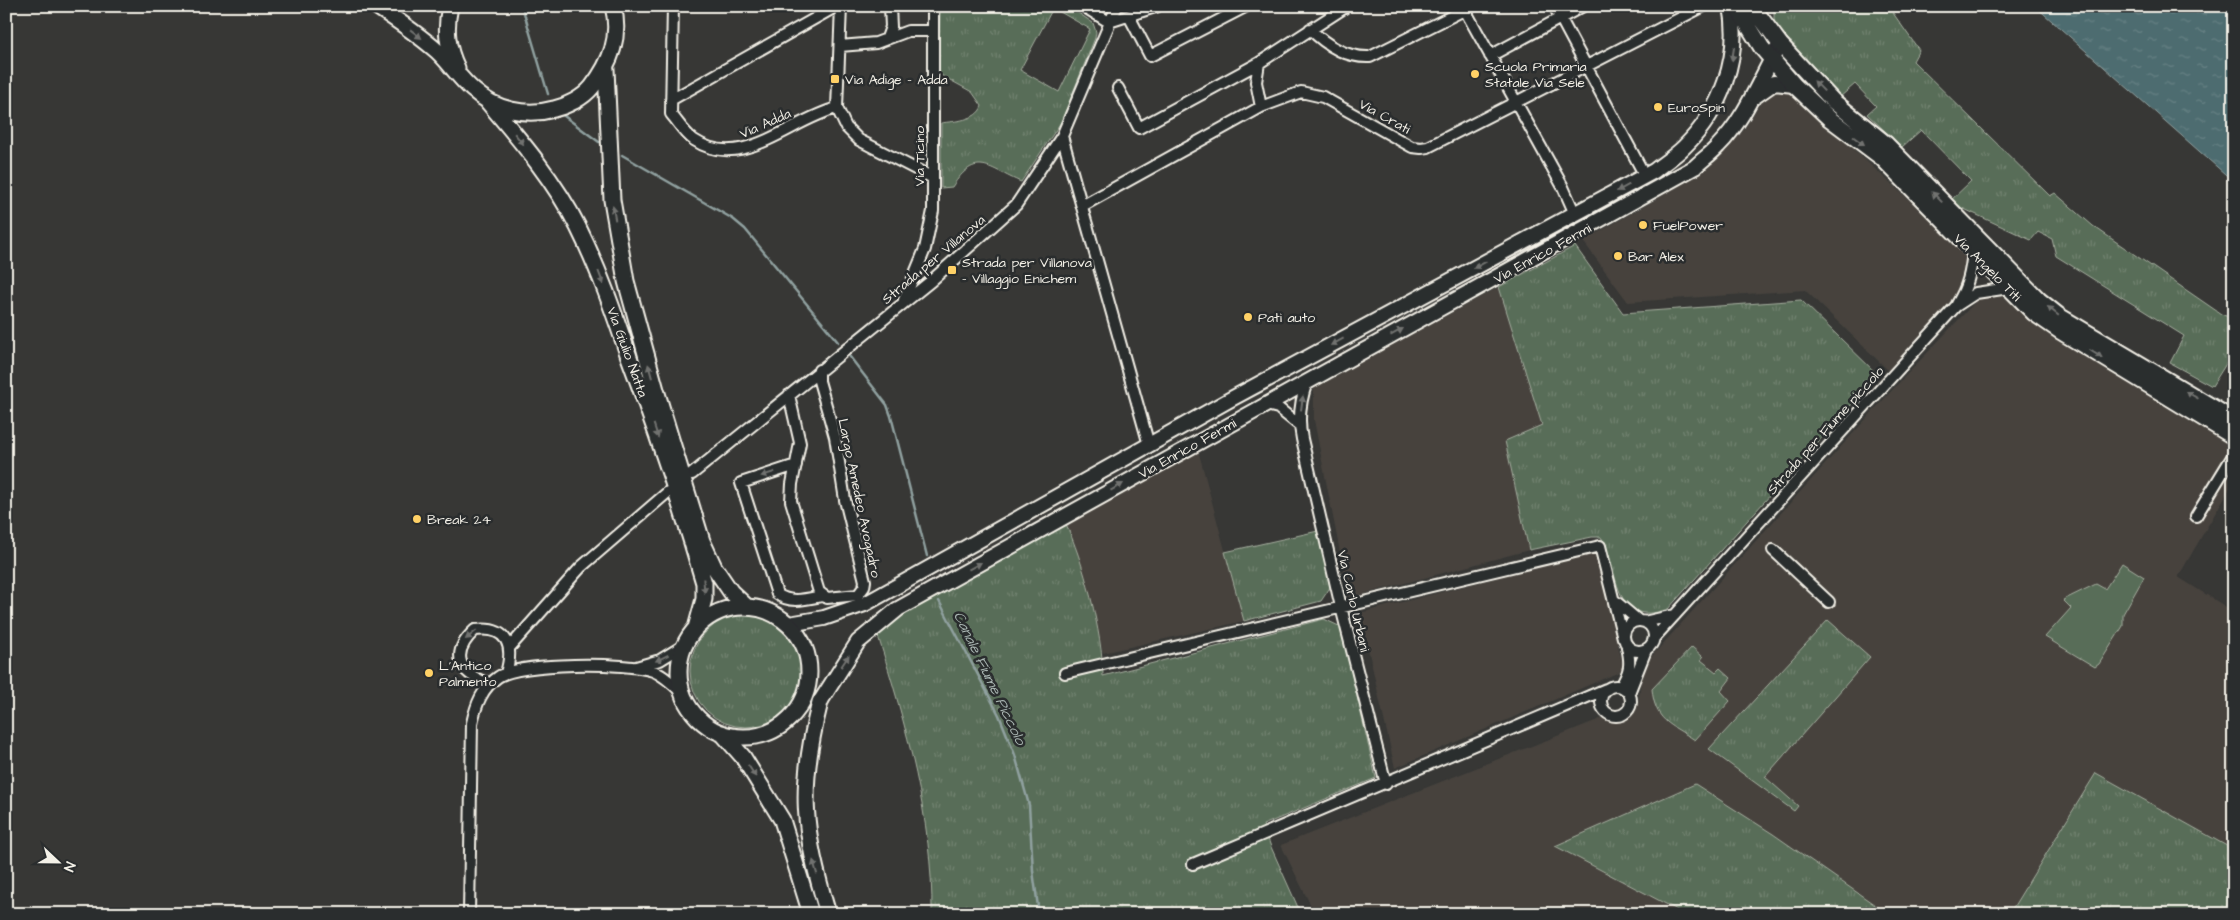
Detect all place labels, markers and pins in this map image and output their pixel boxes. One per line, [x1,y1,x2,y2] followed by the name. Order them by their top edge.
[1485,57,1587,93] place label: Scuola Primaria Statale Via Sele
[1469,68,1481,80] marker: Scuola Primaria Statale Via Sele
[845,70,948,90] place label: Via Adige - Adda
[829,73,841,85] marker: Via Adige - Adda
[1668,98,1725,118] place label: EuroSpin
[1652,101,1664,113] marker: EuroSpin
[1653,216,1723,236] place label: FuelPower
[1637,219,1649,231] marker: FuelPower
[1628,247,1684,267] place label: Bar Alex
[1612,250,1624,262] marker: Bar Alex
[962,253,1092,289] place label: Strada per Villanova - Villaggio Enichem
[946,264,958,276] marker: Strada per Villanova - Villaggio Enichem
[1258,308,1315,328] place label: Patì auto
[1242,311,1254,323] marker: Patì auto
[427,510,492,530] place label: Break 24
[411,513,423,525] marker: Break 24
[439,656,496,692] place label: L'Antico Palmento
[423,667,435,679] marker: L'Antico Palmento

